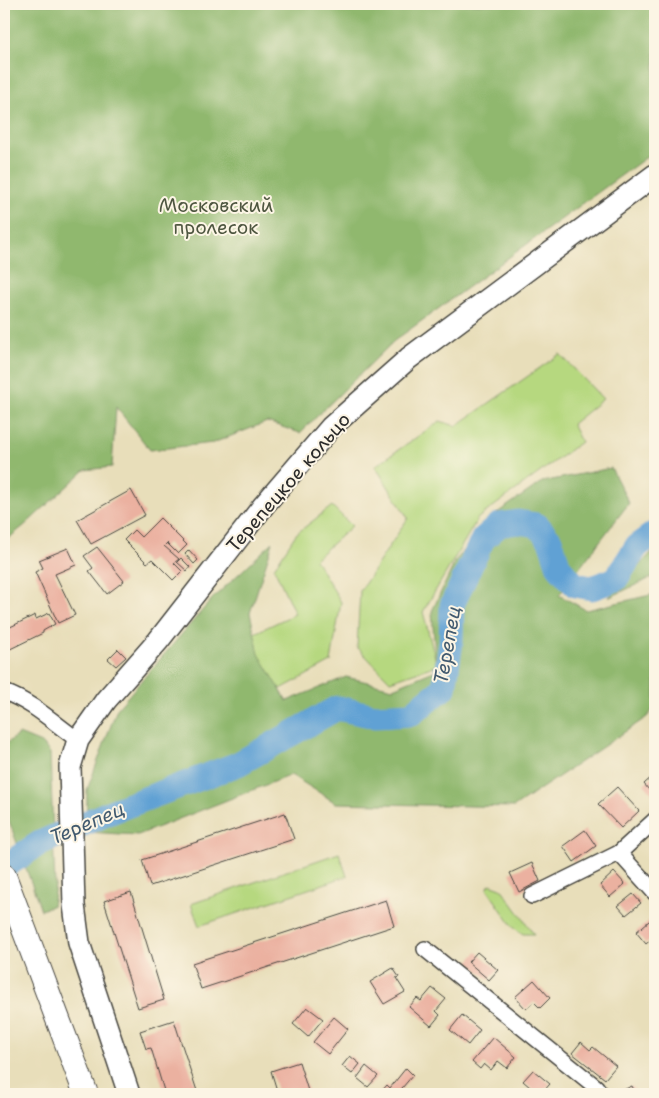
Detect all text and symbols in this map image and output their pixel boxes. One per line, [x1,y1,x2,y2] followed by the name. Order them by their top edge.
[159,193,273,240] park label: Московский пролесок
[221,407,356,557] street label: Терепецкое кольцо
[427,604,467,686] water label: Терепец
[46,796,128,850] water label: Терепец

